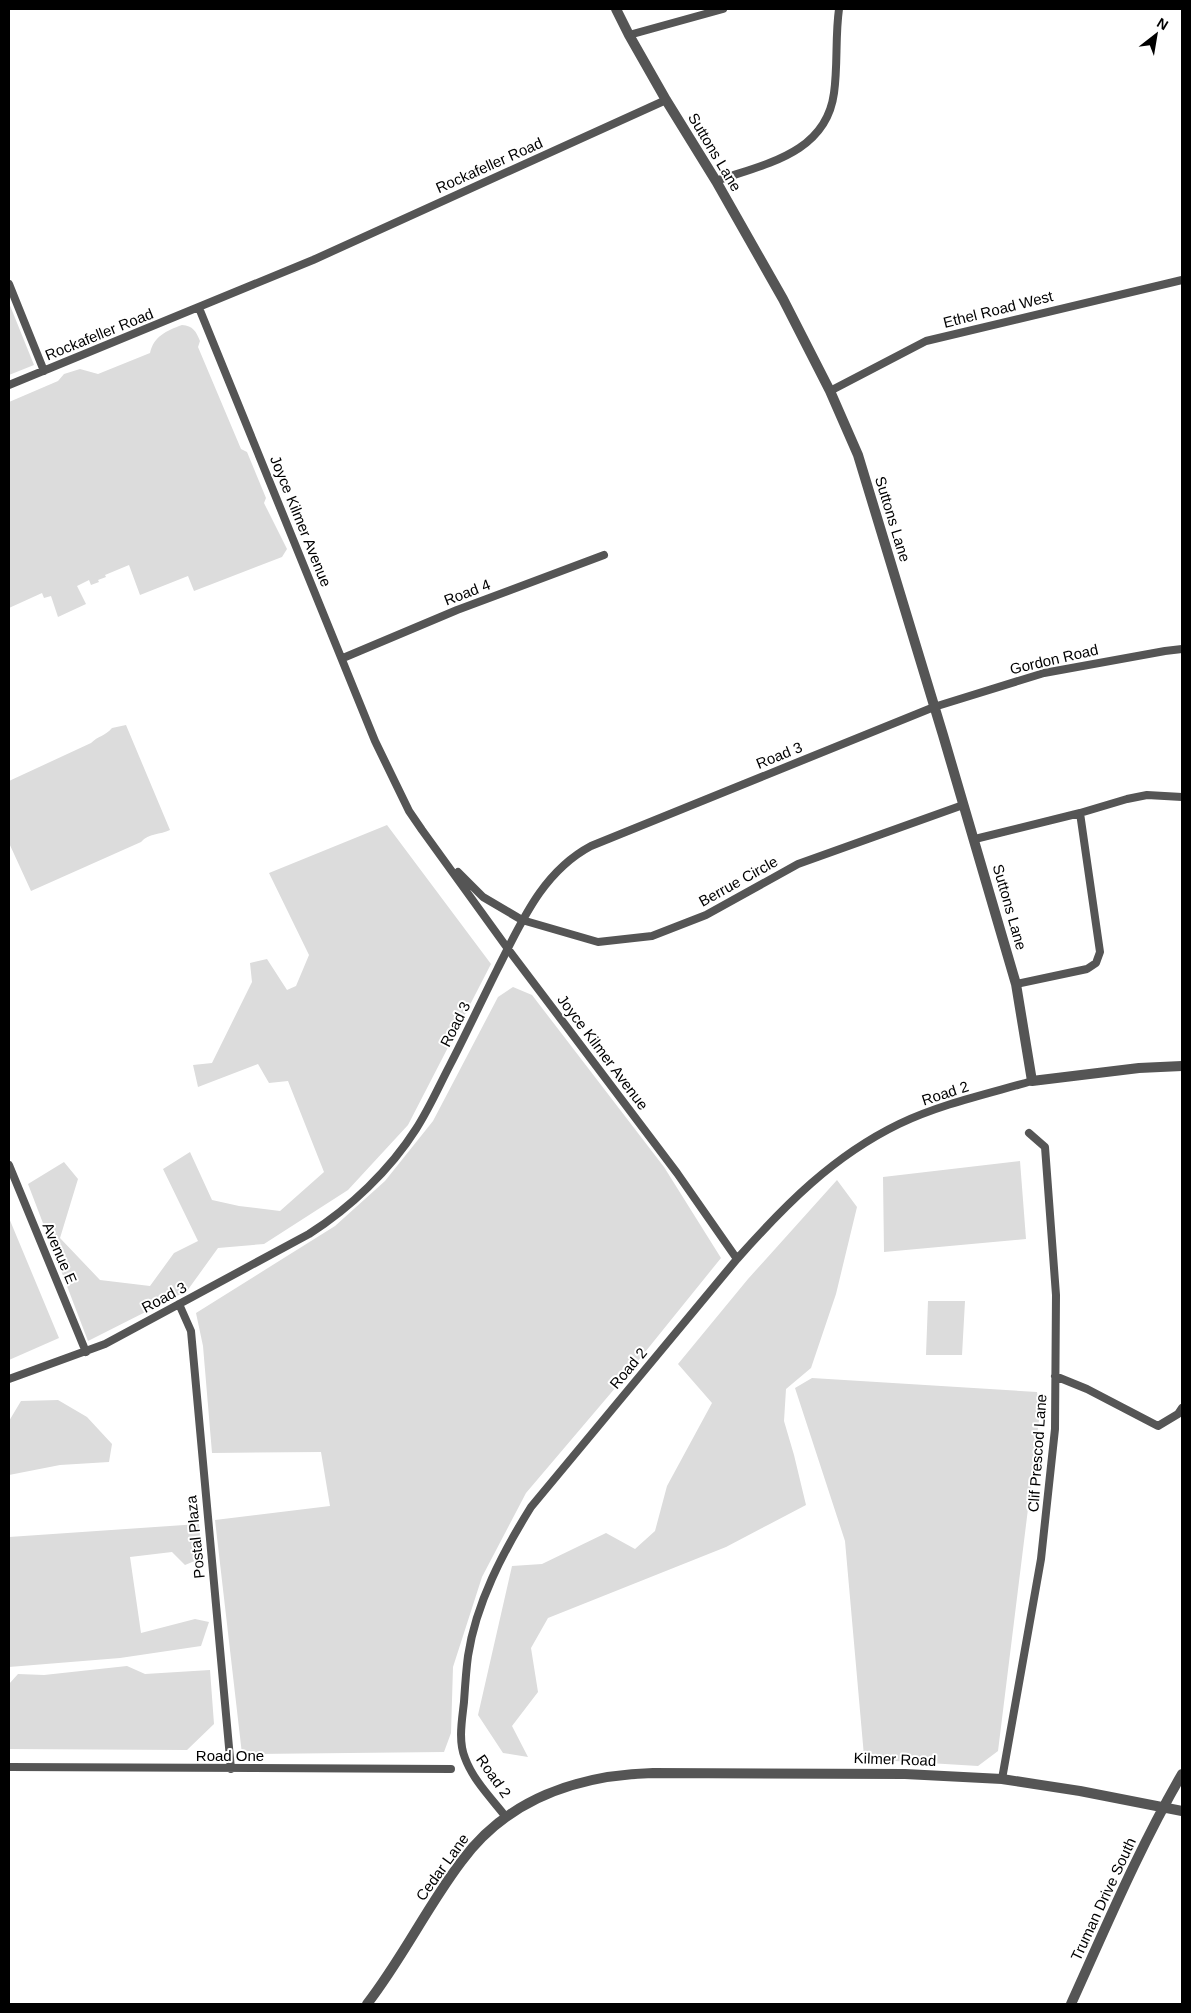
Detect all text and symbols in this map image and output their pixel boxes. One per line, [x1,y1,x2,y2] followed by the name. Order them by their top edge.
[1131,10,1181,60] north arrow
[1154,14,1171,33] text: N
[685,110,745,194] street label: Suttons Lane
[433,134,545,196] street label: Rockafeller Road
[941,287,1055,331] street label: Ethel Road West
[42,305,156,363] street label: Rockafeller Road
[267,453,335,589] street label: Joyce Kilmer Avenue
[872,474,914,564] street label: Suttons Lane
[441,575,493,609] street label: Road 4
[1008,641,1100,677] street label: Gordon Road
[753,738,805,772] street label: Road 3
[696,852,780,910] street label: Berrue Circle
[990,862,1030,952] street label: Suttons Lane
[554,991,652,1113] street label: Joyce Kilmer Avenue
[436,999,474,1049] street label: Road 3
[919,1077,971,1109] street label: Road 2
[40,1220,80,1286] street label: Avenue E
[139,1278,189,1316] street label: Road 3
[606,1344,650,1392] street label: Road 2
[1024,1393,1050,1513] street label: Clif Prescod Lane
[182,1494,208,1579] street label: Postal Plaza
[196,1747,264,1764] street label: Road One
[853,1749,937,1769] street label: Kilmer Road
[473,1751,515,1801] street label: Road 2
[412,1830,472,1904] street label: Cedar Lane
[1067,1835,1139,1963] street label: Truman Drive South

